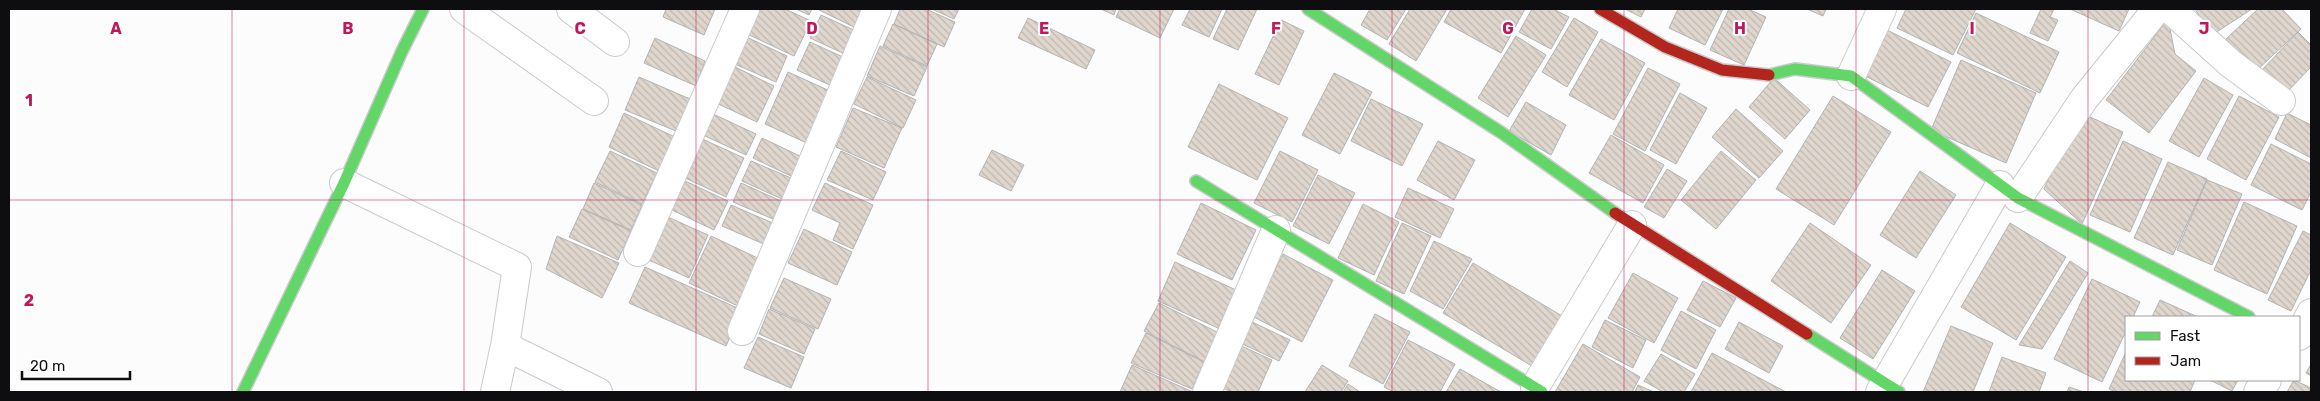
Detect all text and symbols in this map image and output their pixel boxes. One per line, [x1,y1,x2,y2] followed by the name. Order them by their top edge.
[110,19,122,38] text: A
[342,19,354,38] text: B
[574,19,586,38] text: C
[806,19,818,38] text: D
[1039,19,1049,38] text: E
[1271,19,1281,38] text: F
[1502,19,1514,38] text: G
[1734,19,1746,38] text: H
[1969,19,1975,38] text: I
[2199,19,2209,38] text: J
[25,91,33,110] text: 1
[24,291,34,310] text: 2
[2125,316,2300,381] legend
[2170,327,2200,345] text: Fast
[22,348,130,380] scale bar
[2170,352,2201,370] text: Jam
[30,357,65,375] text: 20 m

